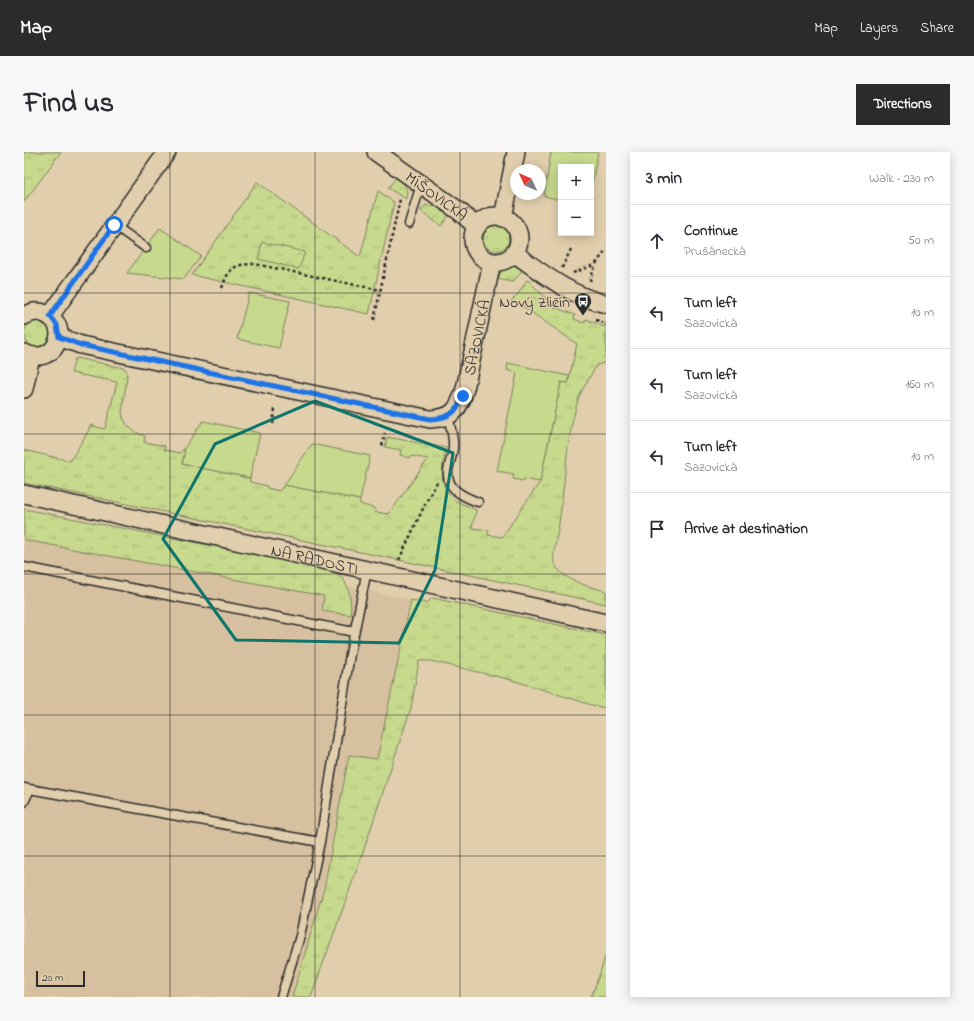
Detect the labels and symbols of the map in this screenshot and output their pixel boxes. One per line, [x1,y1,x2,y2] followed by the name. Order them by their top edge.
[510,164,546,200] north arrow
[400,166,473,228] street label: MÍŠOVICKÁ
[105,216,123,234] route start
[499,291,570,315] place label: Nový Zličín
[573,291,593,316] bus stop icon: Nový Zličín
[458,297,498,378] street label: SAZOVICKÁ
[454,387,472,405] route end
[269,539,360,582] street label: NA RADOSTI
[36,969,85,988] scale bar

